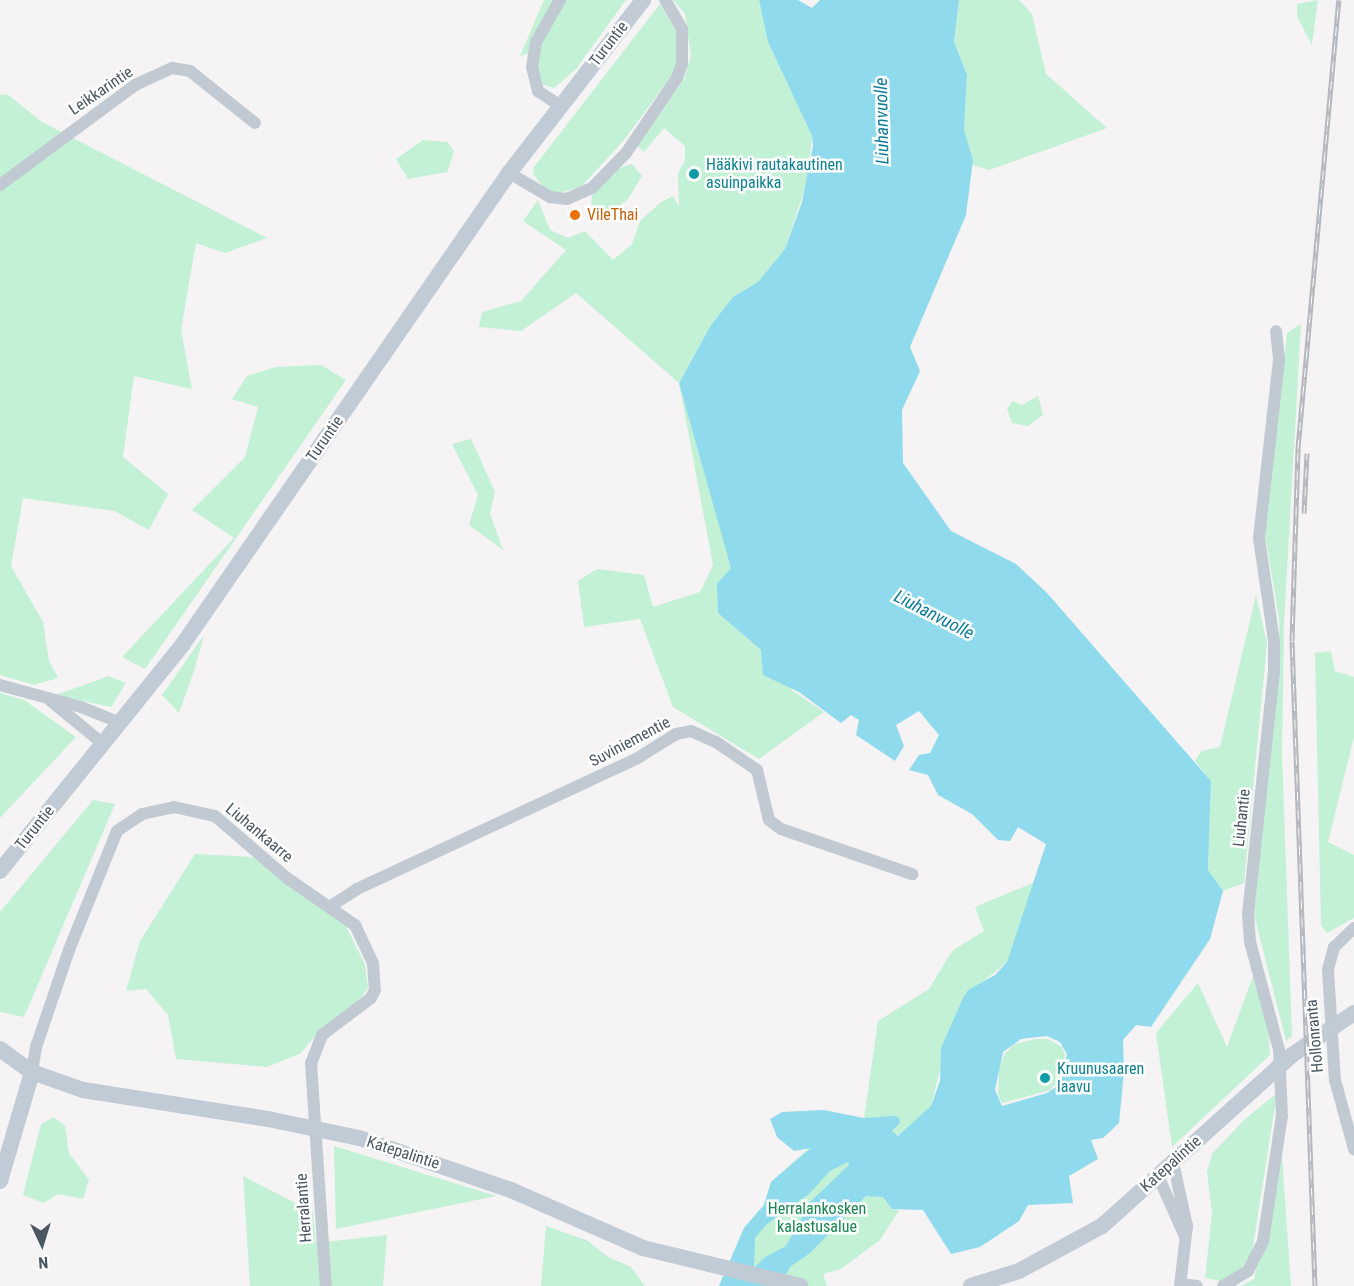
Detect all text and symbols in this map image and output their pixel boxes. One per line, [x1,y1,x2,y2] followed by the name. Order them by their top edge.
[586,18,632,70] street label: Turuntie
[65,63,137,119] street label: Leikkarintie
[870,77,894,165] water label: Liuhanvuolle
[706,155,843,193] place label: Hääkivi rautakautinen asuinpaikka
[687,167,701,181] marker: Hääkivi rautakautinen asuinpaikka
[587,205,638,225] place label: VileThai
[568,208,582,222] marker: VileThai
[302,412,348,466] street label: Turuntie
[890,586,978,644] water label: Liuhanvuolle
[586,713,674,771] street label: Suviniementie
[1229,788,1255,848] street label: Liuhantie
[221,799,297,867] street label: Liuhankaarre
[11,802,59,854] street label: Turuntie
[1302,999,1328,1073] street label: Hollonranta
[1057,1059,1144,1097] place label: Kruunusaaren laavu
[1038,1071,1052,1085] marker: Kruunusaaren laavu
[364,1132,442,1174] street label: Katepalintie
[1137,1132,1205,1196] street label: Katepalintie
[292,1173,316,1243] street label: Herralantie
[768,1199,866,1237] park label: Herralankosken kalastusalue
[12,1214,72,1274] north arrow
[38,1253,49,1272] text: N

